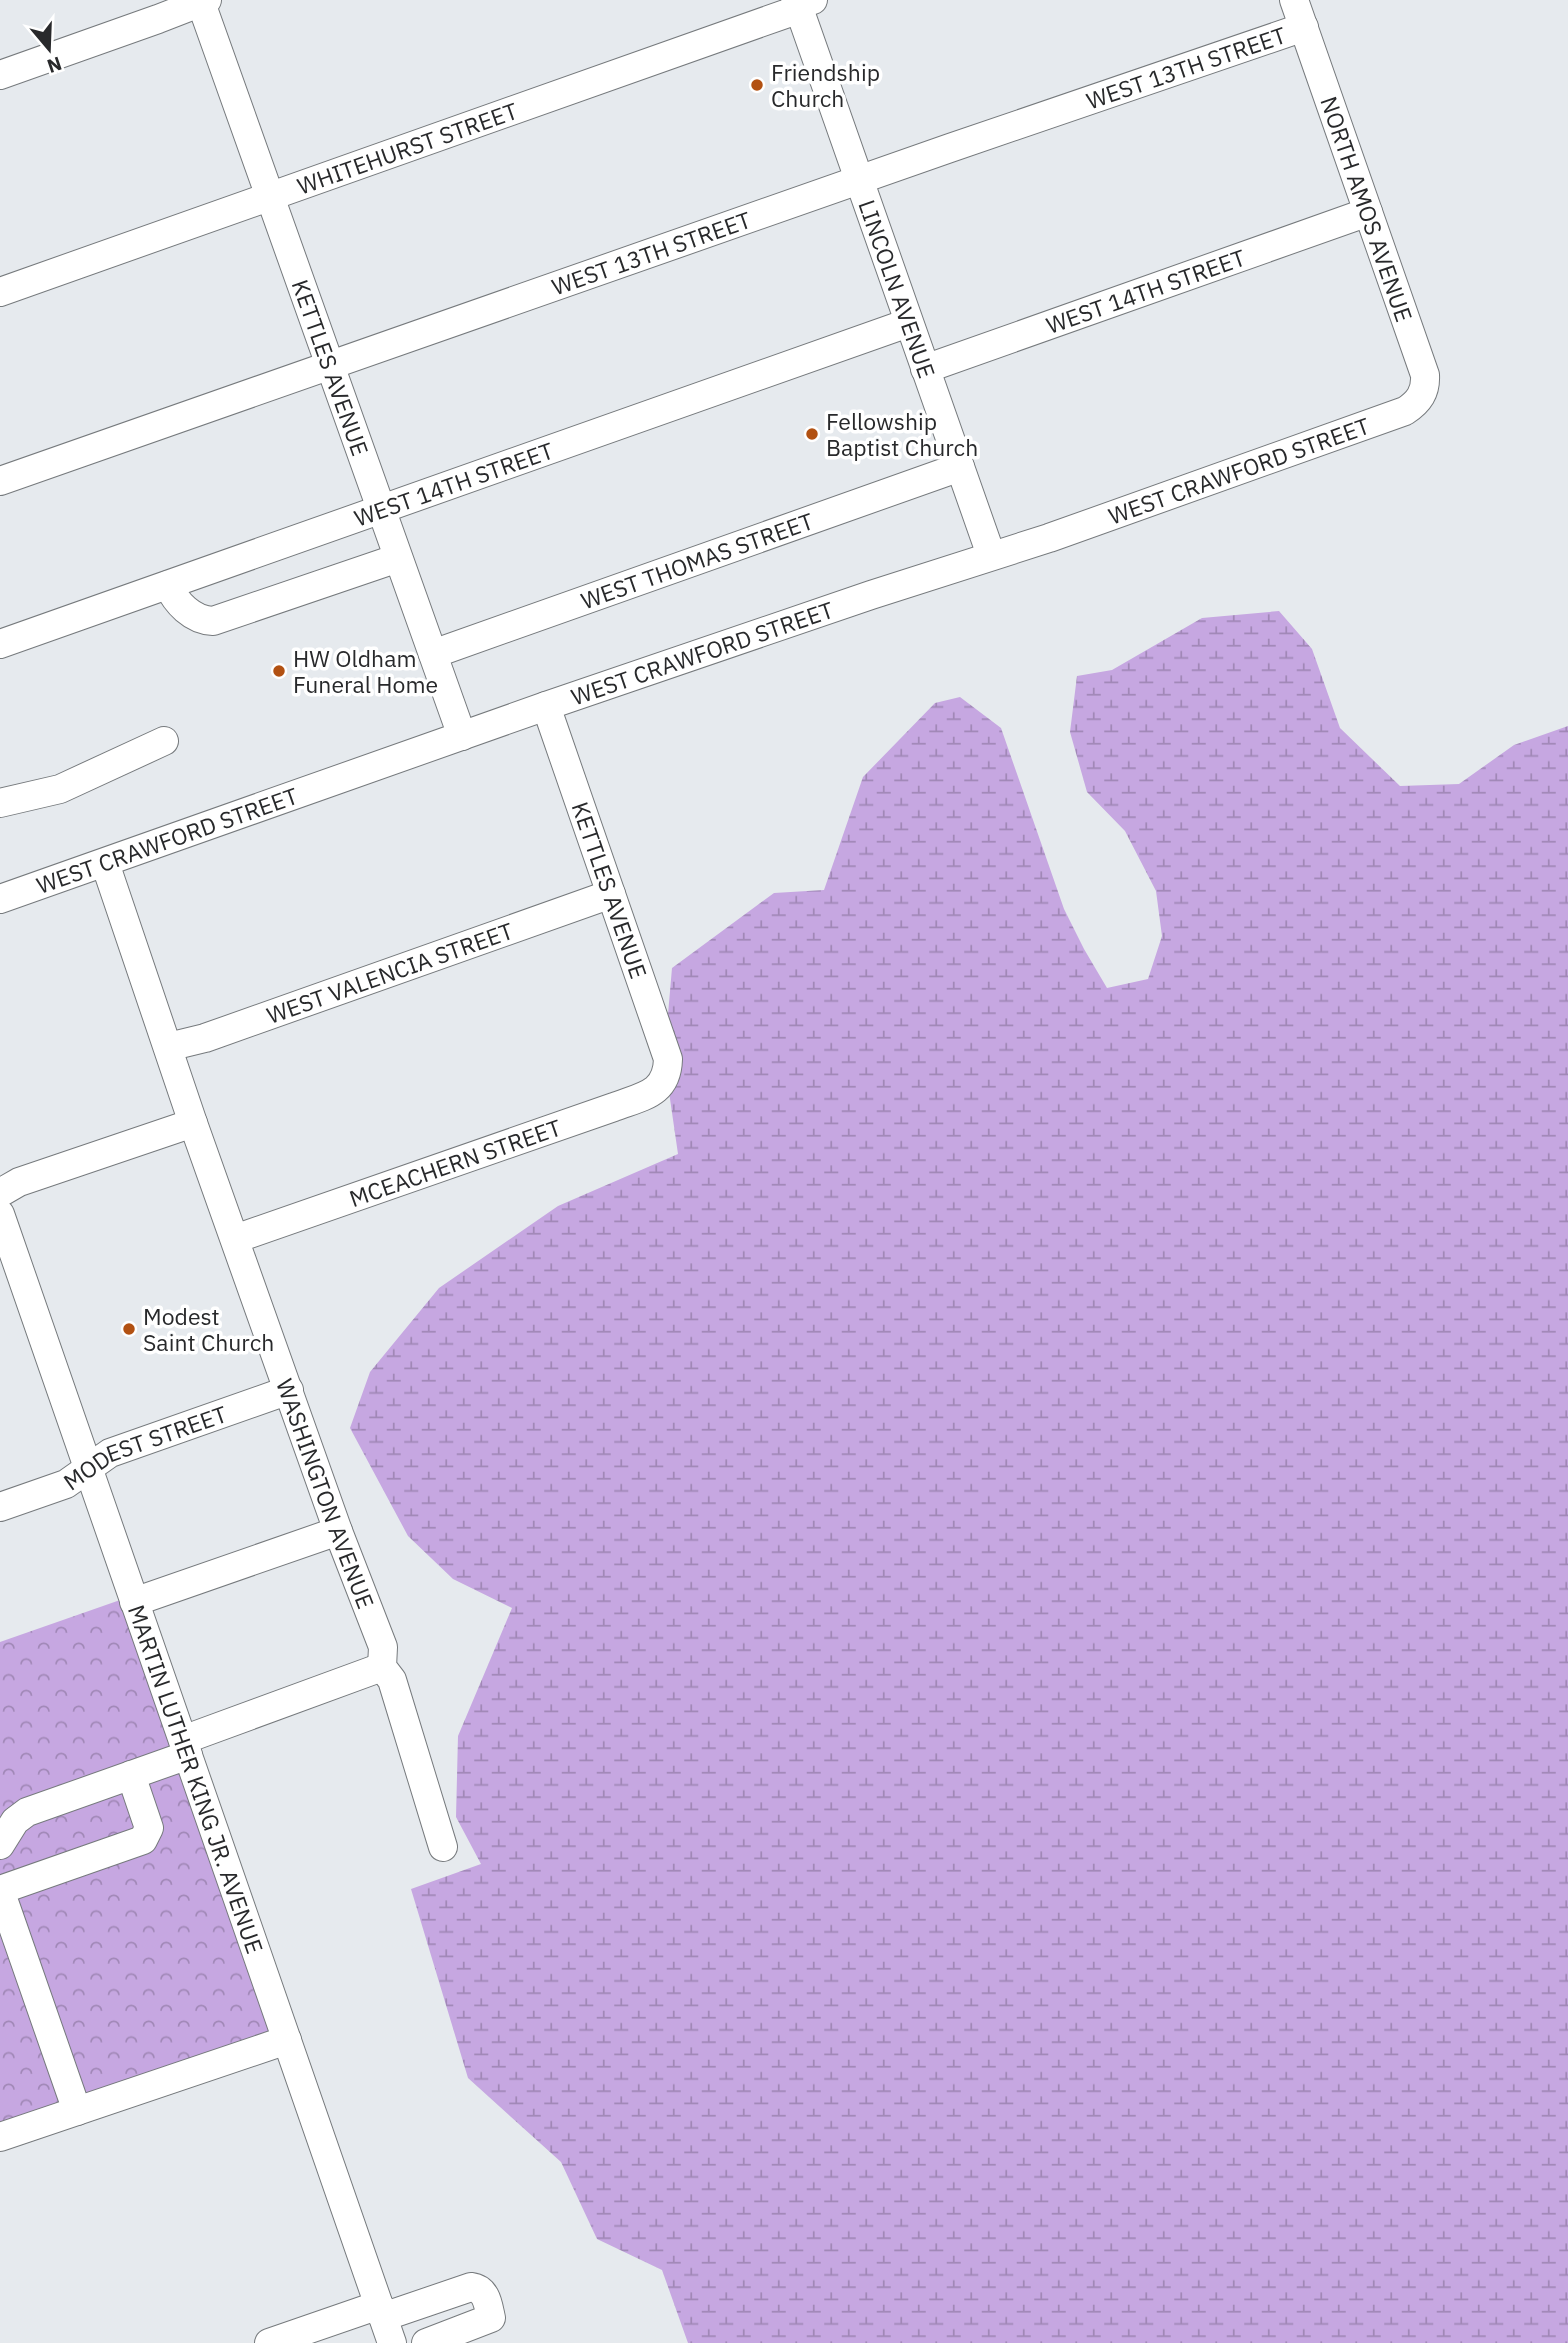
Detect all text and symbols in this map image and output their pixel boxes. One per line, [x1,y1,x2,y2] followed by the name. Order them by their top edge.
[14,14,84,84] north arrow
[1082,19,1290,115] street label: WEST 13TH STREET
[44,51,65,79] text: N
[771,57,880,113] place label: Friendship Church
[749,77,765,93] marker: Friendship Church
[1314,92,1420,326] street label: NORTH AMOS AVENUE
[293,95,521,201] street label: WHITEHURST STREET
[852,195,943,382] street label: LINCOLN AVENUE
[548,204,755,301] street label: WEST 13TH STREET
[1042,242,1249,340] street label: WEST 14TH STREET
[286,275,376,460] street label: KETTLES AVENUE
[826,406,978,462] place label: Fellowship Baptist Church
[1104,410,1373,531] street label: WEST CRAWFORD STREET
[804,426,820,442] marker: Fellowship Baptist Church
[350,435,557,533] street label: WEST 14TH STREET
[577,505,817,615] street label: WEST THOMAS STREET
[567,594,837,711] street label: WEST CRAWFORD STREET
[293,643,438,699] place label: HW Oldham Funeral Home
[271,663,287,679] marker: HW Oldham Funeral Home
[32,780,302,900] street label: WEST CRAWFORD STREET
[566,798,654,982] street label: KETTLES AVENUE
[262,915,517,1030] street label: WEST VALENCIA STREET
[345,1112,565,1213] street label: MCEACHERN STREET
[143,1301,274,1357] place label: Modest Saint Church
[121,1321,137,1337] marker: Modest Saint Church
[270,1374,382,1613] street label: WASHINGTON AVENUE
[57,1398,231,1496] street label: MODEST STREET
[122,1601,271,1957] street label: MARTIN LUTHER KING JR. AVENUE

